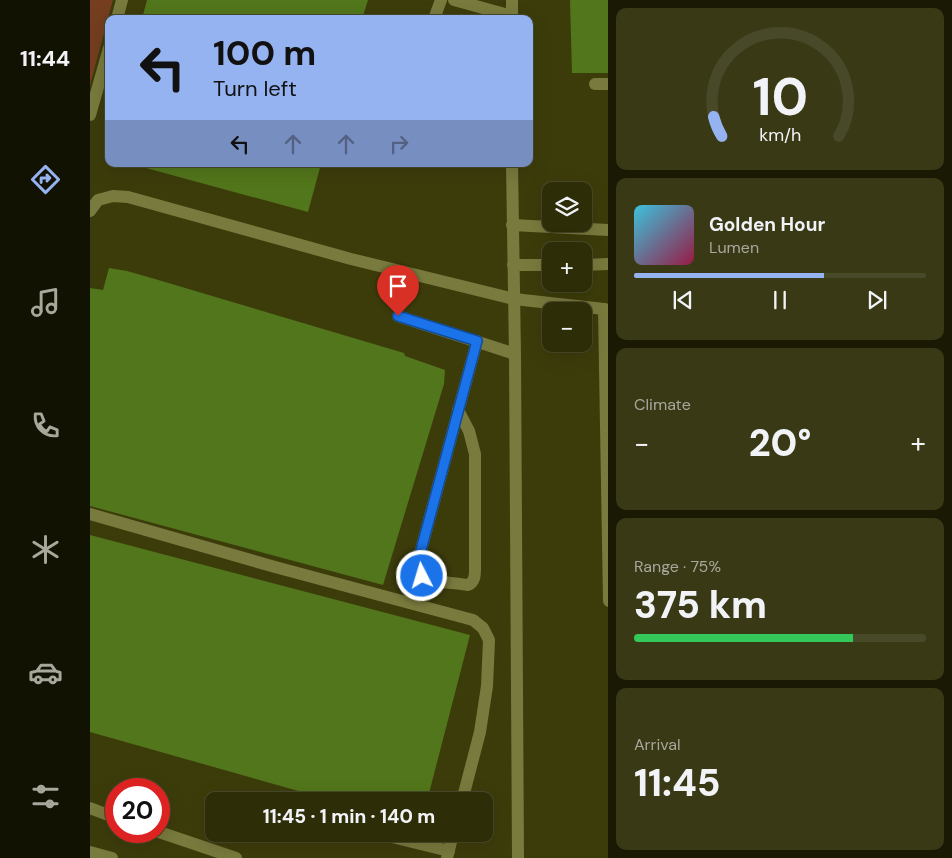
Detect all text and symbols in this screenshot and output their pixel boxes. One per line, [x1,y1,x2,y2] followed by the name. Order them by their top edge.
[213,30,316,76] text: 100 m
[130,35,195,100] icon: left
[20,44,70,73] text: 11:44
[752,63,808,131] text: 10
[213,74,297,103] text: Turn left
[759,123,801,147] text: km/h
[226,130,254,158] icon: left
[279,130,307,158] icon: ahead
[332,130,360,158] icon: ahead
[385,130,413,158] icon: right
[28,162,63,197] icon: directions
[542,182,592,352] map controls
[542,182,592,232] button: layers
[709,212,825,237] text: Golden Hour
[709,237,759,258] text: Lumen
[542,242,592,292] button: +
[377,265,419,316] pin
[384,272,412,300] icon: arrive
[28,285,63,320] icon: music
[669,286,697,314] icon: previous
[766,286,794,314] icon: pause
[863,286,891,314] icon: next
[542,302,592,352] button: −
[634,394,691,415] text: Climate
[28,408,63,443] icon: phone
[749,418,811,468] text: 20°
[634,425,649,462] text: −
[911,425,926,462] text: +
[28,532,63,567] icon: climate
[395,549,447,601] position arrow
[634,556,721,577] text: Range · 75%
[634,580,767,630] text: 375 km
[28,655,63,690] icon: car
[634,734,681,755] text: Arrival
[634,758,721,808] text: 11:45
[105,778,170,843] speed limit sign: 20
[28,779,63,814] icon: filters
[263,804,435,829] text: 11:45 · 1 min · 140 m

